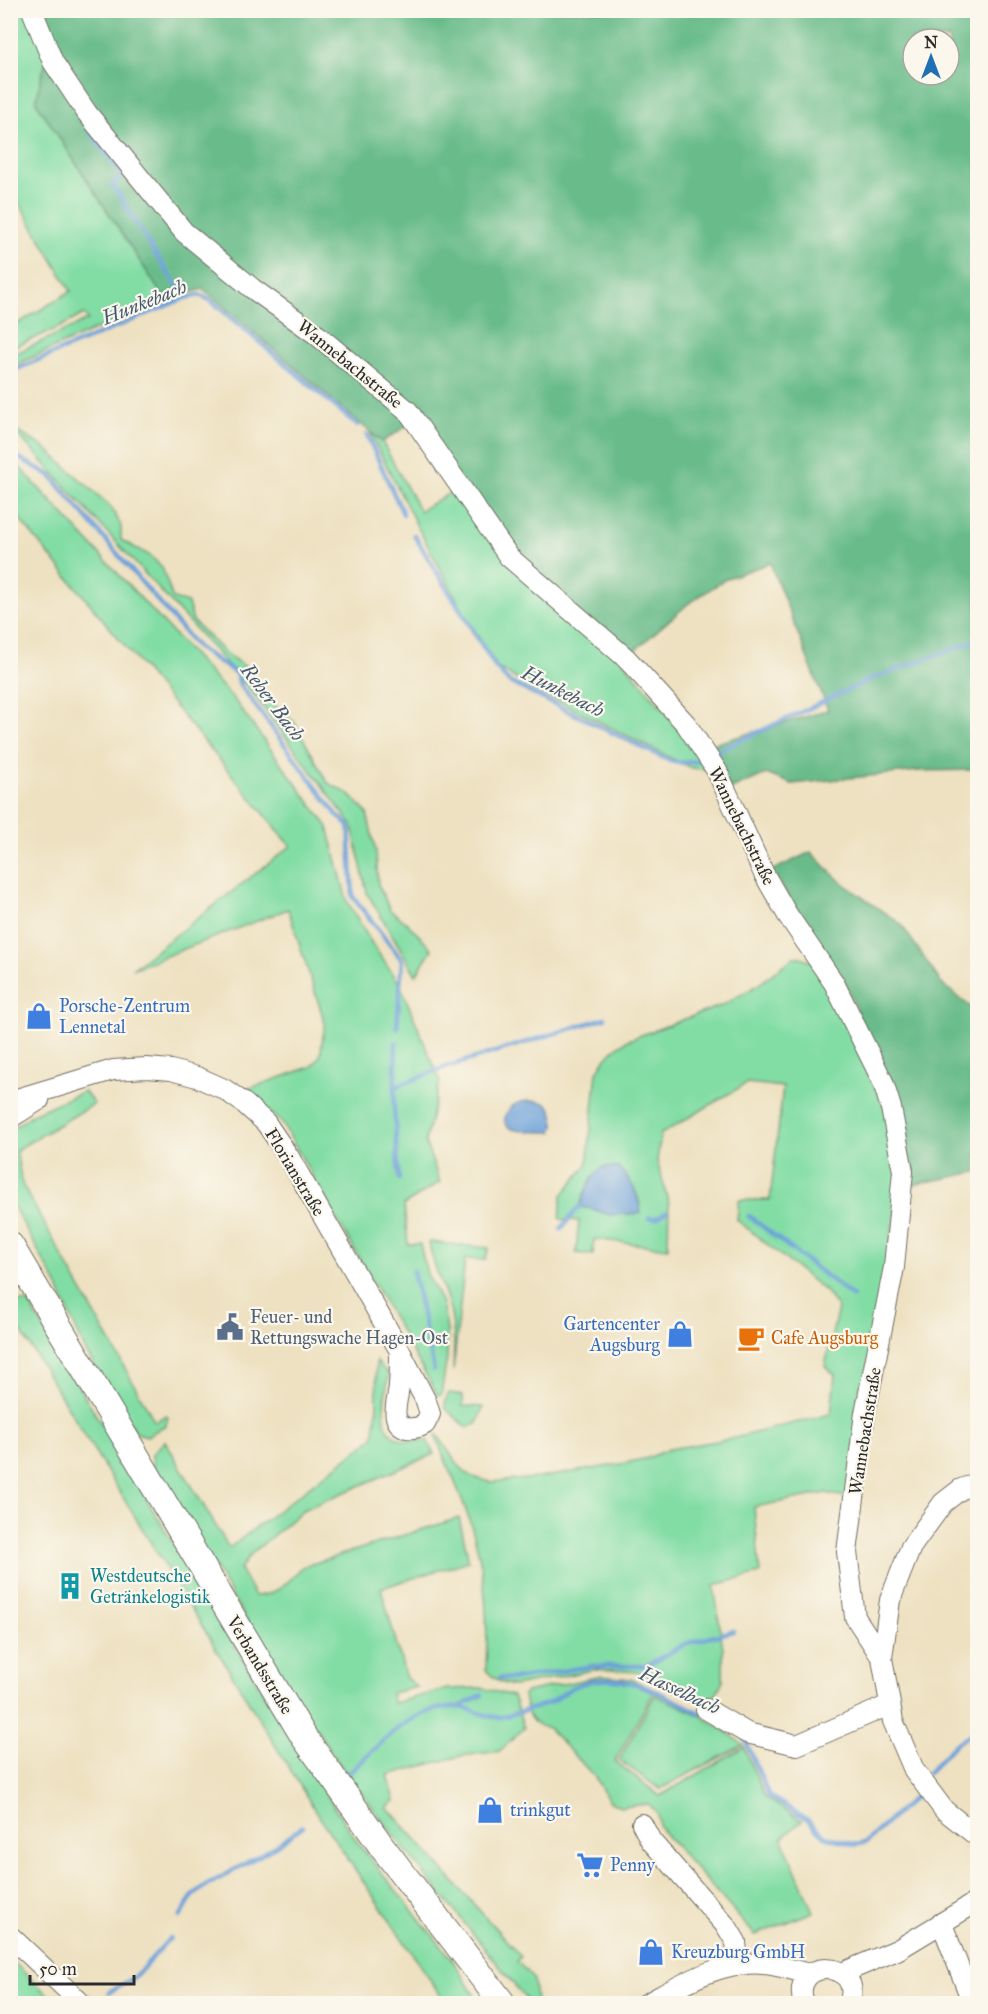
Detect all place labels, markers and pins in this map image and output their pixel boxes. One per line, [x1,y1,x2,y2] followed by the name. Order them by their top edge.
[59,995,190,1038] place label: Porsche-Zentrum Lennetal
[24,1001,54,1031] shop icon: Porsche-Zentrum Lennetal
[250,1306,449,1350] place label: Feuer- und Rettungswache Hagen-Ost
[215,1312,245,1342] public building icon: Feuer- und Rettungswache Hagen-Ost
[564,1313,661,1357] place label: Gartencenter Augsburg
[665,1319,695,1349] shop icon: Gartencenter Augsburg
[736,1323,766,1353] cafe icon: Cafe Augsburg
[771,1327,879,1350] place label: Cafe Augsburg
[90,1565,211,1609] place label: Westdeutsche Getränkelogistik
[55,1571,85,1601] building icon: Westdeutsche Getränkelogistik
[475,1795,505,1825] shop icon: trinkgut
[510,1799,571,1822] place label: trinkgut
[575,1850,605,1880] supermarket icon: Penny
[610,1854,656,1876] place label: Penny
[636,1937,666,1967] shop icon: Kreuzburg GmbH
[671,1941,805,1964] place label: Kreuzburg GmbH

